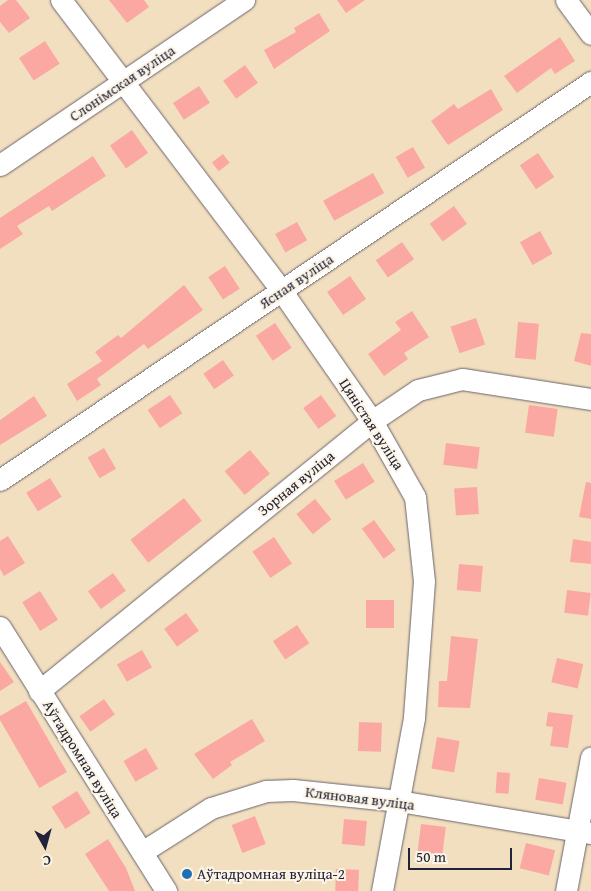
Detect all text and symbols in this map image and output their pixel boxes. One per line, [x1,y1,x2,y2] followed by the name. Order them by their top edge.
[66,41,178,125] street label: Слонімская вуліца
[256,250,336,312] street label: Ясная вуліца
[336,375,408,473] street label: Цяністая вуліца
[254,447,338,519] street label: Зорная вуліца
[39,697,127,821] street label: Аўтадромная вуліца
[304,782,416,814] street label: Кляновая вуліца
[20,821,70,871] north arrow
[411,838,515,870] scale bar
[416,846,446,867] text: 50 m
[42,850,52,871] text: С
[197,865,345,883] place label: Аўтадромная вуліца-2
[181,868,193,880] marker: Аўтадромная вуліца-2

